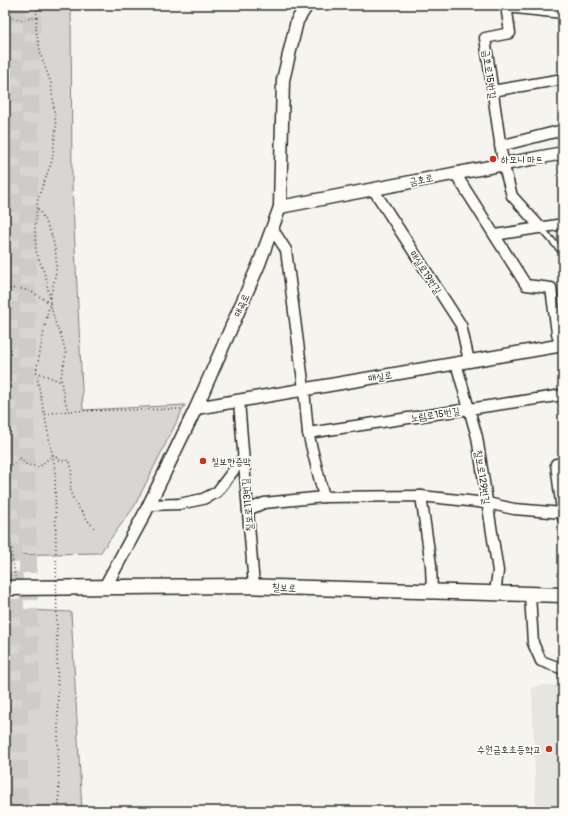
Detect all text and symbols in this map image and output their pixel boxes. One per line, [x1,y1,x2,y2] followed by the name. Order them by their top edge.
[480,49,498,100] street label: 금호로15번길
[488,154,498,164] marker: 하모니 마트
[501,154,543,166] place label: 하모니 마트
[408,172,434,188] street label: 금호로
[407,249,444,296] street label: 매실로19번길
[232,292,252,319] street label: 매곡로
[367,369,393,385] street label: 매실로
[410,405,461,425] street label: 노림로15번길
[472,449,492,505] street label: 칠보로129번길
[198,456,208,466] marker: 칠보한증막
[211,456,251,468] place label: 칠보한증막
[240,478,256,532] street label: 칠보로113번길
[272,582,296,594] street label: 칠보로
[477,744,541,756] place label: 수원금호초등학교
[544,744,554,754] marker: 수원금호초등학교

